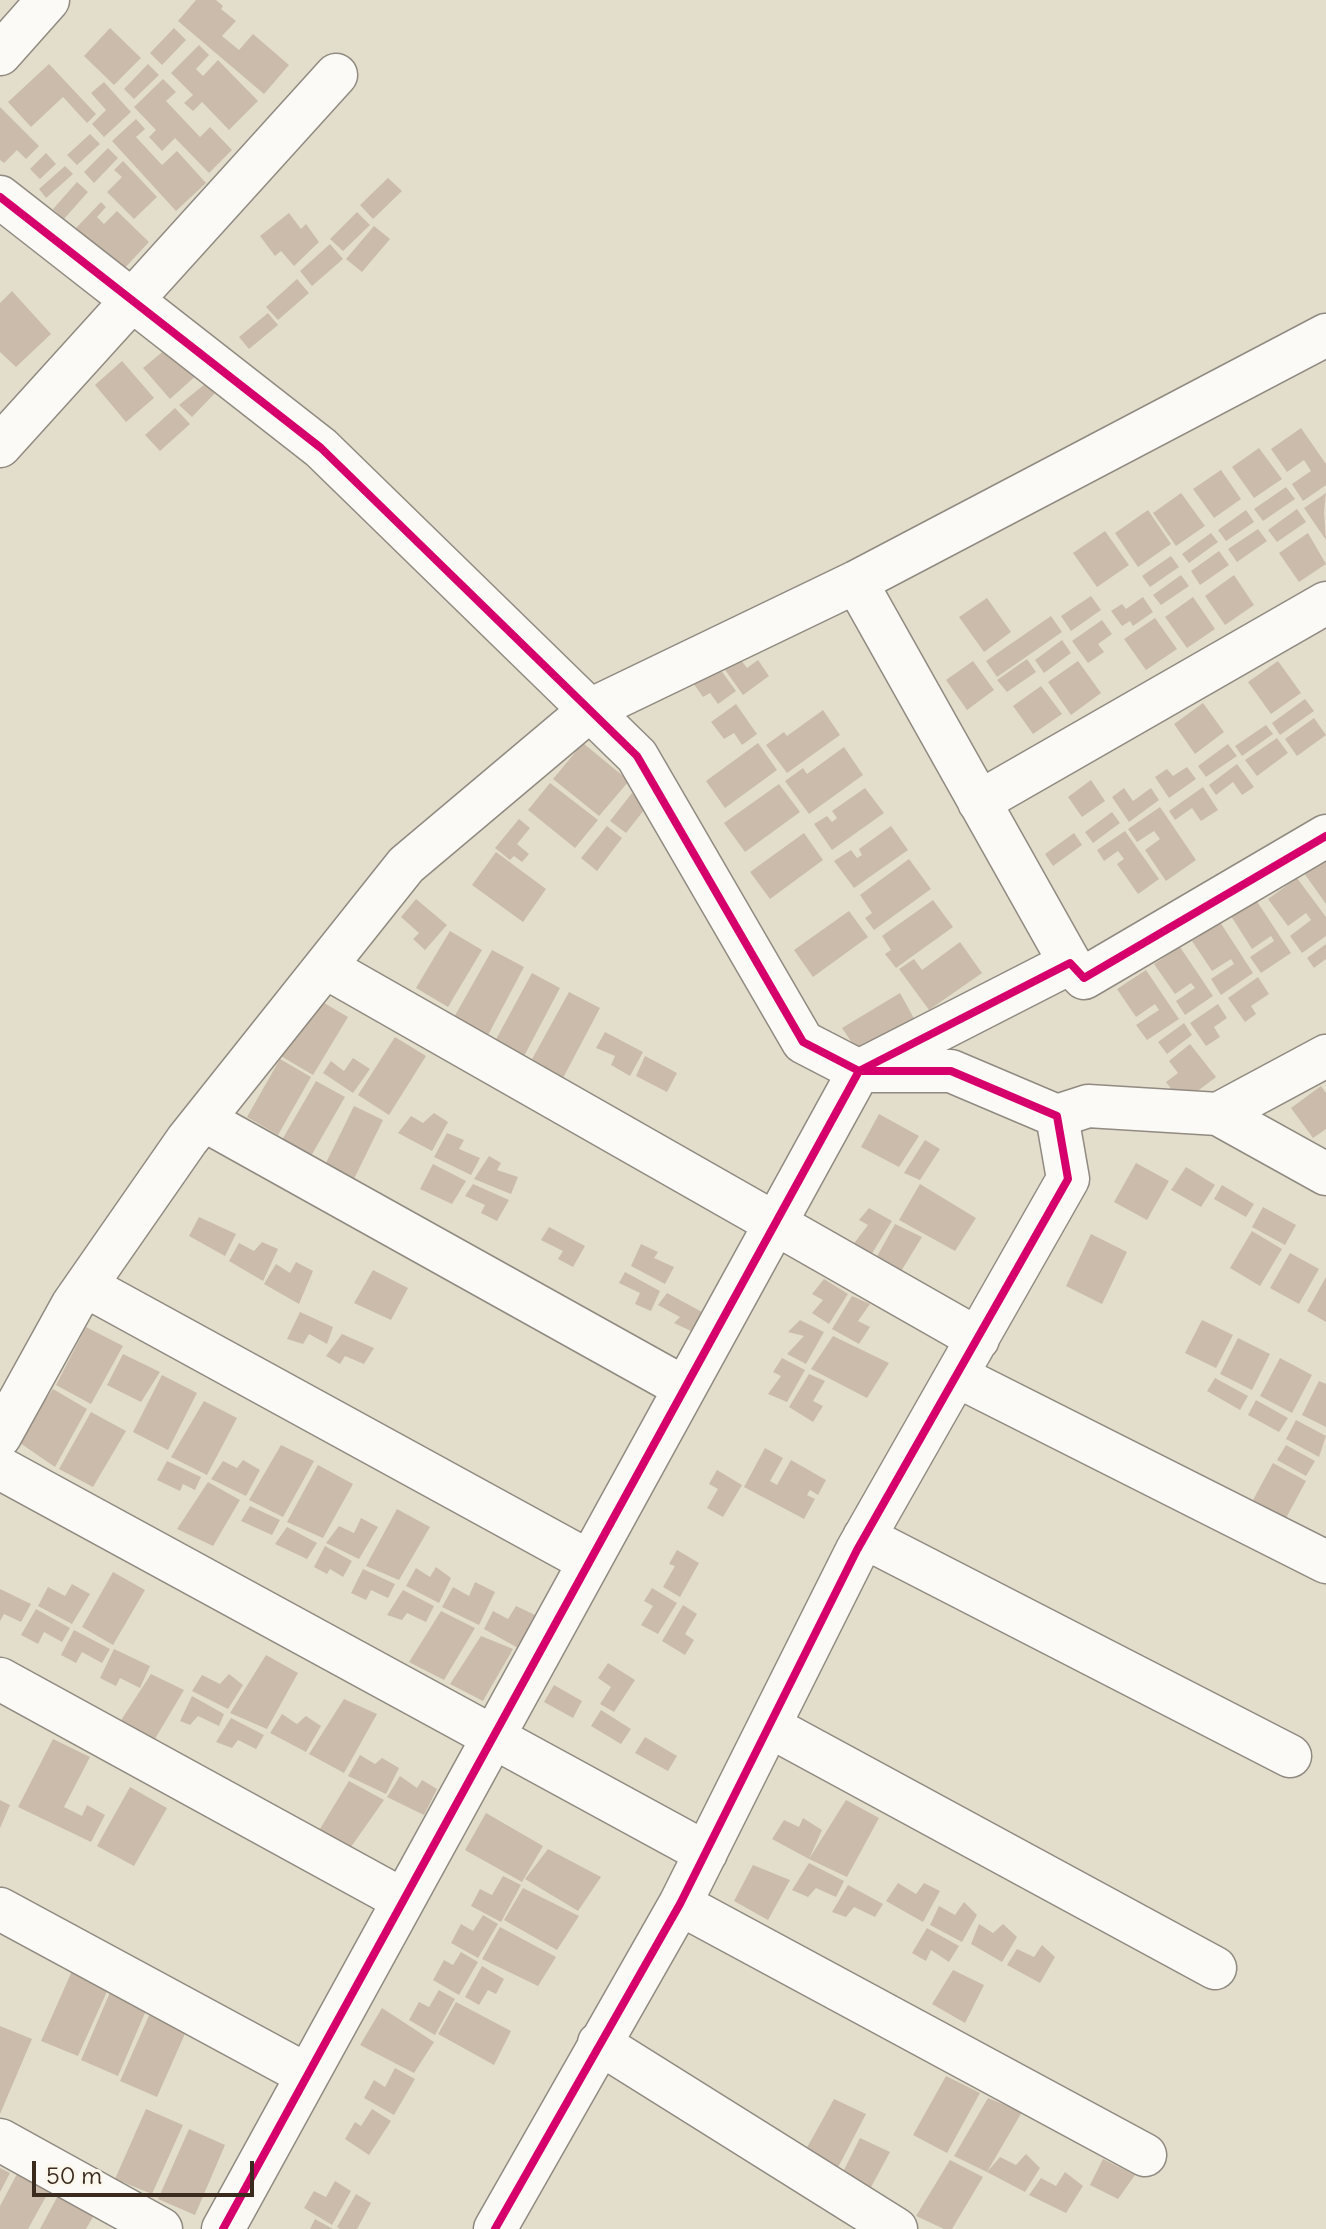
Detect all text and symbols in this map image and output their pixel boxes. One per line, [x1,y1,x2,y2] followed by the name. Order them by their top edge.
[36,2145,258,2195] scale bar
[46,2160,102,2190] text: 50 m

